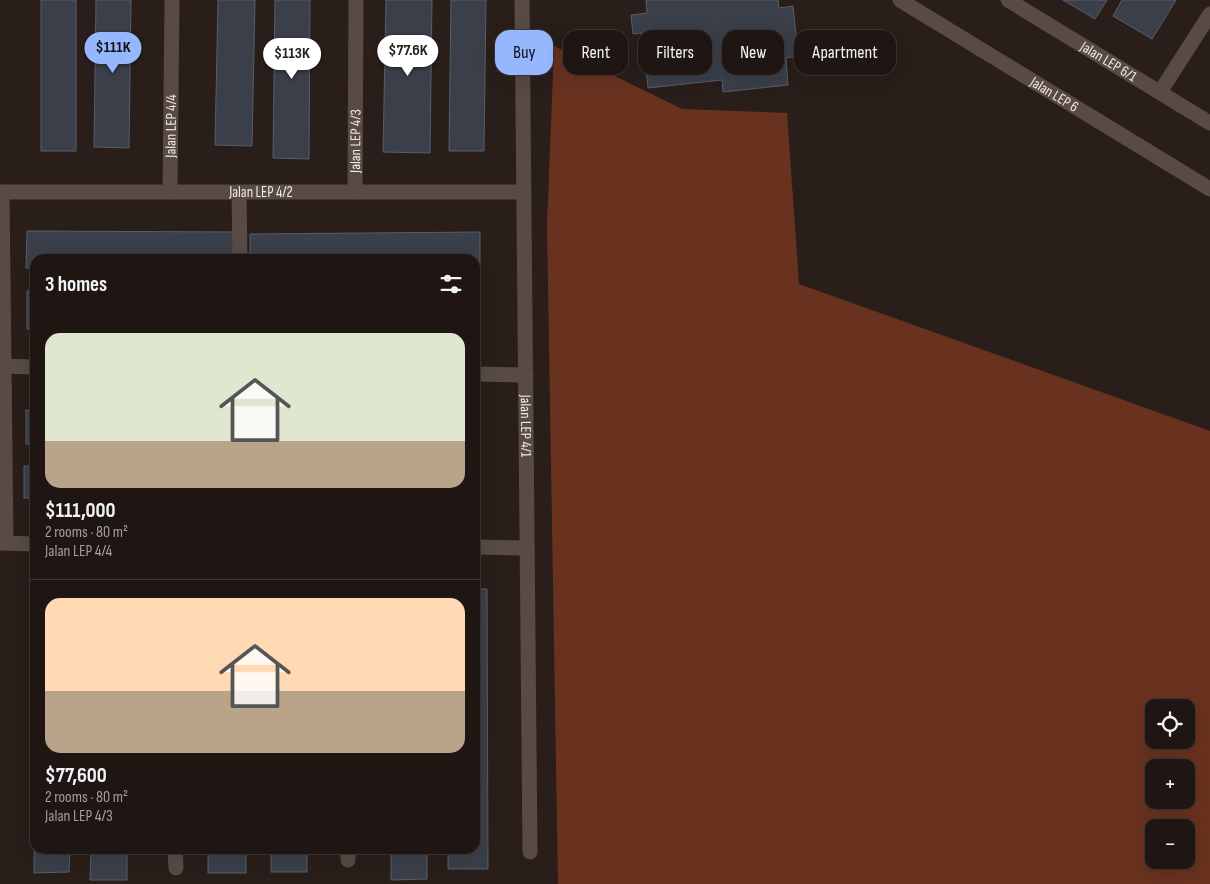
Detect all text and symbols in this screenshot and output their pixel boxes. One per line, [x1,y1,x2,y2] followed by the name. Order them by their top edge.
[495,30,553,75] chip: Buy
[563,30,628,75] chip: Rent
[638,30,712,75] chip: Filters
[722,30,784,75] chip: New
[794,30,896,75] chip: Apartment
[78,32,148,74] pin: $111K
[367,34,449,77] pin: $77.6K
[1076,37,1141,87] street label: Jalan LEP 6/1
[95,38,131,57] text: $111K
[257,38,327,80] pin: $113K
[388,41,428,60] text: $77.6K
[274,44,310,63] text: $113K
[1026,72,1082,117] street label: Jalan LEP 6
[161,94,181,159] street label: Jalan LEP 4/4
[346,109,365,174] street label: Jalan LEP 4/3
[228,183,293,202] street label: Jalan LEP 4/2
[437,270,465,298] icon: filters
[45,272,107,297] text: 3 homes
[210,365,300,455] icon: home
[516,394,535,458] street label: Jalan LEP 4/1
[45,498,116,523] text: $111,000
[45,523,128,542] text: 2 rooms · 80 m²
[45,542,112,561] text: Jalan LEP 4/4
[210,631,300,721] icon: home
[1145,699,1195,869] map controls
[1145,699,1195,749] button: locate
[1145,759,1195,809] button: +
[45,763,107,788] text: $77,600
[45,788,128,807] text: 2 rooms · 80 m²
[45,807,113,826] text: Jalan LEP 4/3
[1145,819,1195,869] button: −

